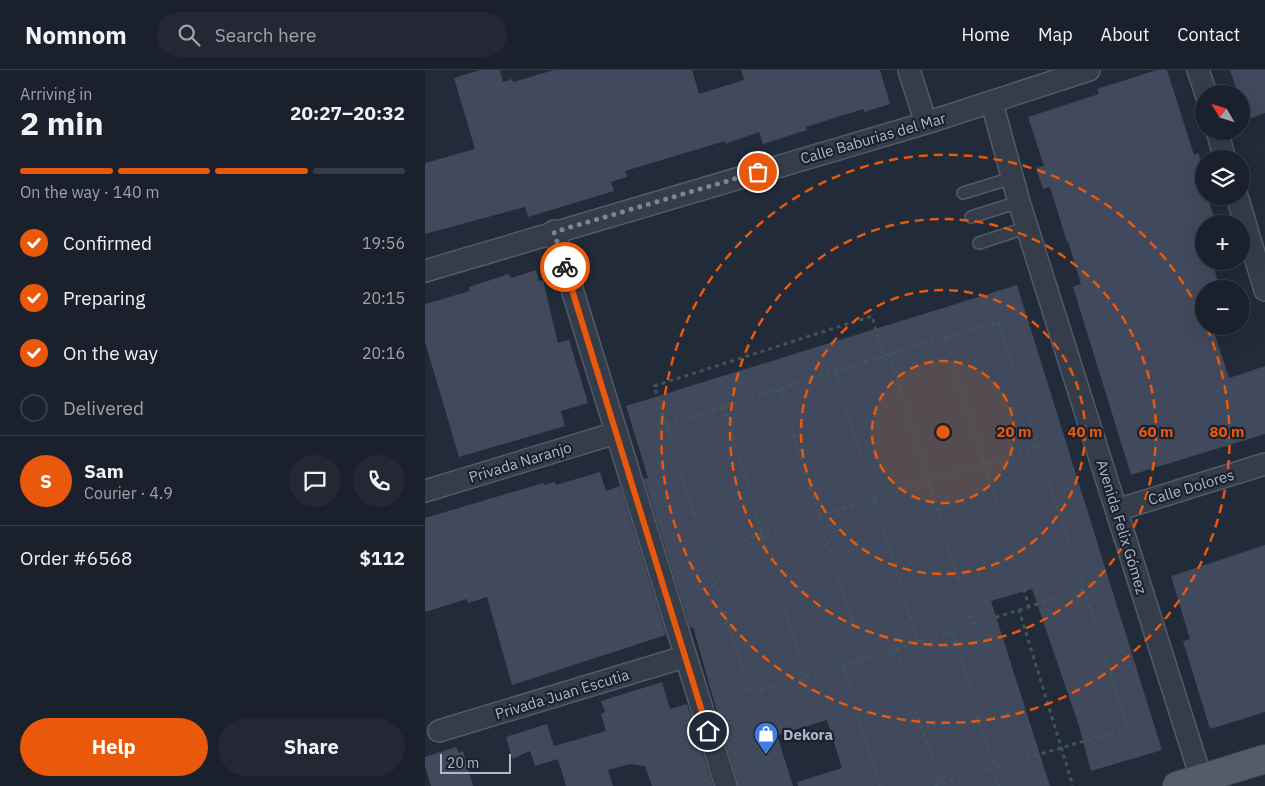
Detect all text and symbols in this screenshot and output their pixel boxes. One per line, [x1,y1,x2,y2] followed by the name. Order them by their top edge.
[157,12,507,57] search box
[25,19,127,51] text: Nomnom
[175,21,203,49] icon: search
[215,23,317,47] text: Search here
[962,23,1010,46] text: Home
[1038,23,1073,46] text: Map
[1101,23,1149,46] text: About
[1177,23,1240,46] text: Contact
[20,84,92,104] text: Arriving in
[1195,85,1250,140] north arrow
[1195,85,1250,335] map controls
[290,101,405,125] text: 20:27–20:32
[20,102,104,144] text: 2 min
[798,108,948,168] street label: Calle Baburias del Mar
[1195,150,1250,205] button: layers
[737,151,779,193] pin
[744,158,772,186] icon: bag
[20,182,159,202] text: On the way · 140 m
[1195,215,1250,270] button: +
[20,229,48,257] icon: check
[63,231,152,255] text: Confirmed
[362,233,405,253] text: 19:56
[540,242,590,292] courier
[551,253,579,281] icon: bike
[1195,280,1250,335] button: −
[20,284,48,312] icon: check
[63,286,145,310] text: Preparing
[362,288,405,308] text: 20:15
[20,339,48,367] icon: check
[63,341,158,365] text: On the way
[362,343,405,363] text: 20:16
[63,396,144,420] text: Delivered
[997,422,1031,441] text: 20 m
[1068,422,1102,441] text: 40 m
[1139,422,1173,441] text: 60 m
[1210,422,1244,441] text: 80 m
[934,423,952,441] centre of rings
[466,437,574,487] street label: Privada Naranjo
[289,455,341,507] button: chat
[353,455,405,507] button: phone
[1093,457,1152,597] street label: Avenida Felix Gómez
[84,459,124,483] text: Sam
[1146,465,1236,509] street label: Calle Dolores
[40,469,52,493] text: S
[84,483,173,503] text: Courier · 4.9
[20,546,132,570] text: Order #6568
[359,546,405,570] text: $112
[493,665,631,723] street label: Privada Juan Escutia
[687,710,729,752] pin
[694,717,722,745] icon: home
[20,718,208,776] button: Help
[218,718,405,776] button: Share
[753,721,779,755] shop icon: Dekora
[783,725,833,744] place label: Dekora
[440,751,511,774] scale bar
[447,754,479,772] text: 20 m

